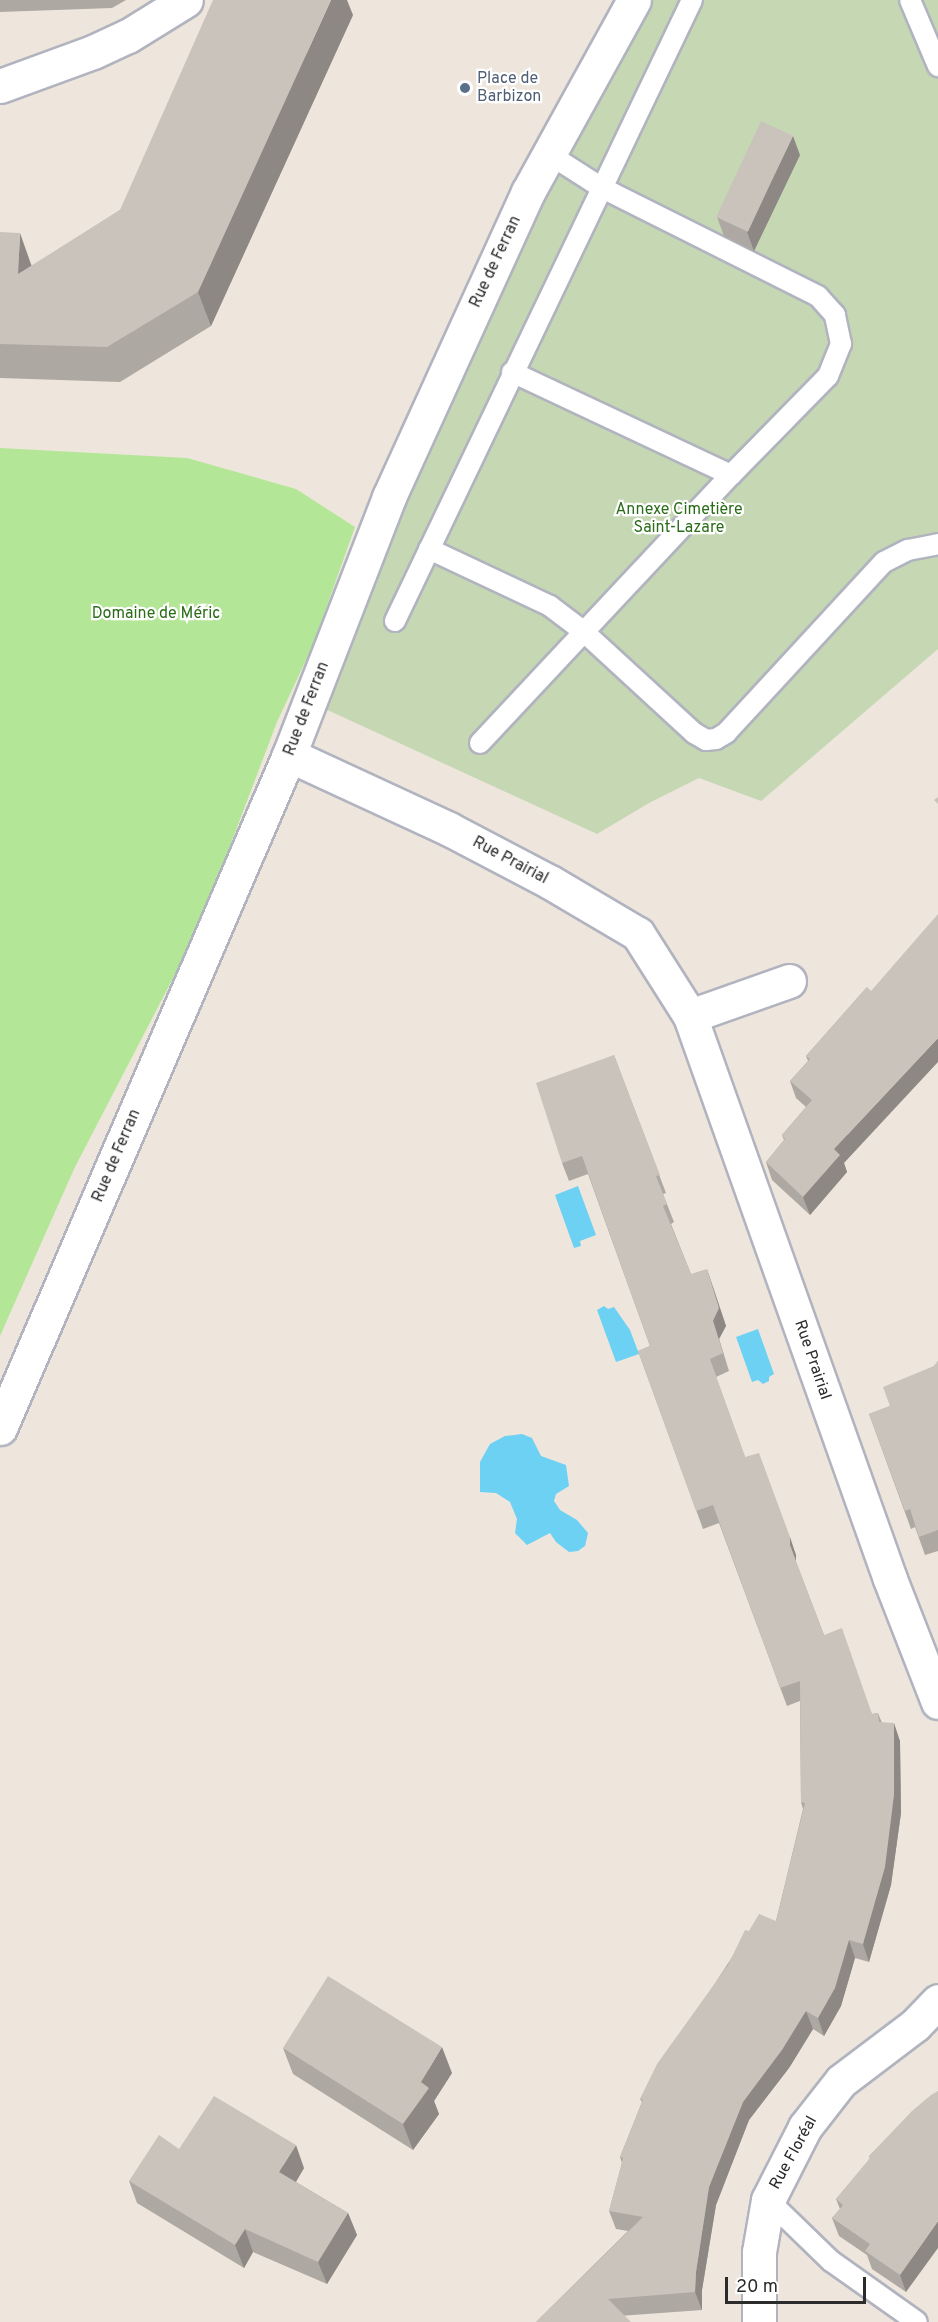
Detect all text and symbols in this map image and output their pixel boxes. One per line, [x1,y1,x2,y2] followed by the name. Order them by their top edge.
[477,69,541,107] place label: Place de Barbizon
[458,81,472,95] marker: Place de Barbizon
[466,213,526,311] street label: Rue de Ferran
[615,500,743,538] park label: Annexe Cimetière Saint-Lazare
[92,604,220,624] park label: Domaine de Méric
[280,659,334,759] street label: Rue de Ferran
[469,833,551,889] street label: Rue Prairial
[89,1107,145,1205] street label: Rue de Ferran
[789,1318,835,1402] street label: Rue Prairial
[766,2113,822,2193] street label: Rue Floréal
[728,2265,869,2303] scale bar
[736,2276,778,2299] text: 20 m

